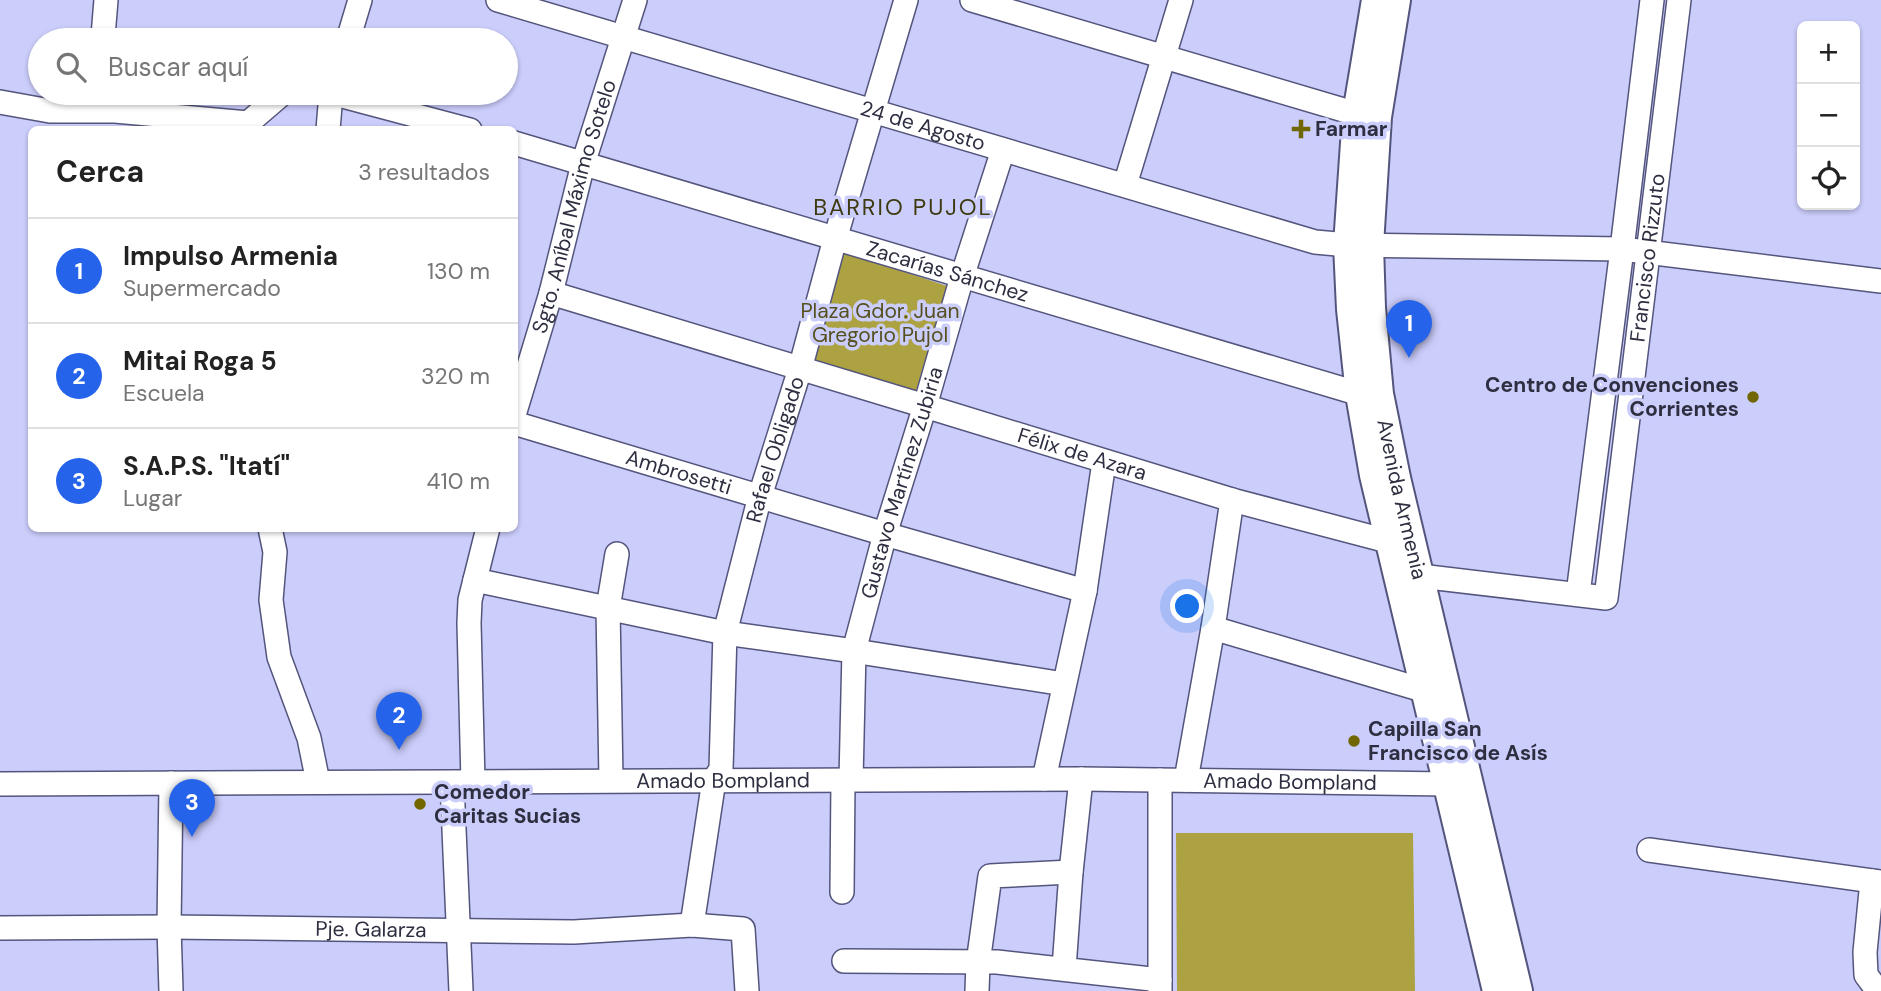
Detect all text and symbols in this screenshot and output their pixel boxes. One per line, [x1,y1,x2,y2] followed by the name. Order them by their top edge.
[1797,21,1860,210] map controls
[1797,21,1860,84] button: +
[28,28,518,105] search box
[52,48,90,86] icon: search
[108,50,248,84] text: Buscar aquí
[526,76,623,337] street label: Sgto. Aníbal Máximo Sotelo
[1797,84,1860,147] button: −
[857,94,989,158] street label: 24 de Agosto
[1315,115,1388,143] place label: Farmar
[1293,121,1309,137] marker: Farmar
[1797,147,1860,210] button: locate
[56,152,144,191] text: Cerca
[358,157,490,187] text: 3 resultados
[1623,172,1672,344] street label: Francisco Rizzuto
[813,192,993,222] district label: BARRIO PUJOL
[863,234,1032,309] street label: Zacarías Sánchez
[123,239,338,273] text: Impulso Armenia
[75,256,83,286] text: 1
[427,256,490,286] text: 130 m
[123,273,281,303] text: Supermercado
[800,297,960,349] park label: Plaza Gdor. Juan Gregorio Pujol
[1386,300,1432,358] pin: 1
[123,344,277,378] text: Mitai Roga 5
[72,361,86,391] text: 2
[421,361,490,391] text: 320 m
[854,363,950,602] street label: Gustavo Martínez Zubiria
[1485,371,1739,423] place label: Centro de Convenciones Corrientes
[740,373,811,526] street label: Rafael Obligado
[123,378,205,408] text: Escuela
[1745,389,1761,405] marker: Centro de Convenciones Corrientes
[1370,417,1434,582] street label: Avenida Armenia
[1014,421,1150,487] street label: Félix de Azara
[622,443,735,501] street label: Ambrosetti
[123,449,290,483] text: S.A.P.S. "Itatí"
[72,466,86,496] text: 3
[427,466,490,496] text: 410 m
[123,483,182,513] text: Lugar
[1170,589,1204,623] your location
[376,692,422,750] pin: 2
[1368,715,1548,767] place label: Capilla San Francisco de Asís
[1346,733,1362,749] marker: Capilla San Francisco de Asís
[636,766,810,795] street label: Amado Bompland
[1203,767,1377,797] street label: Amado Bompland
[434,778,581,830] place label: Comedor Caritas Sucias
[169,779,215,837] pin: 3
[412,796,428,812] marker: Comedor Caritas Sucias
[315,915,427,944] street label: Pje. Galarza

